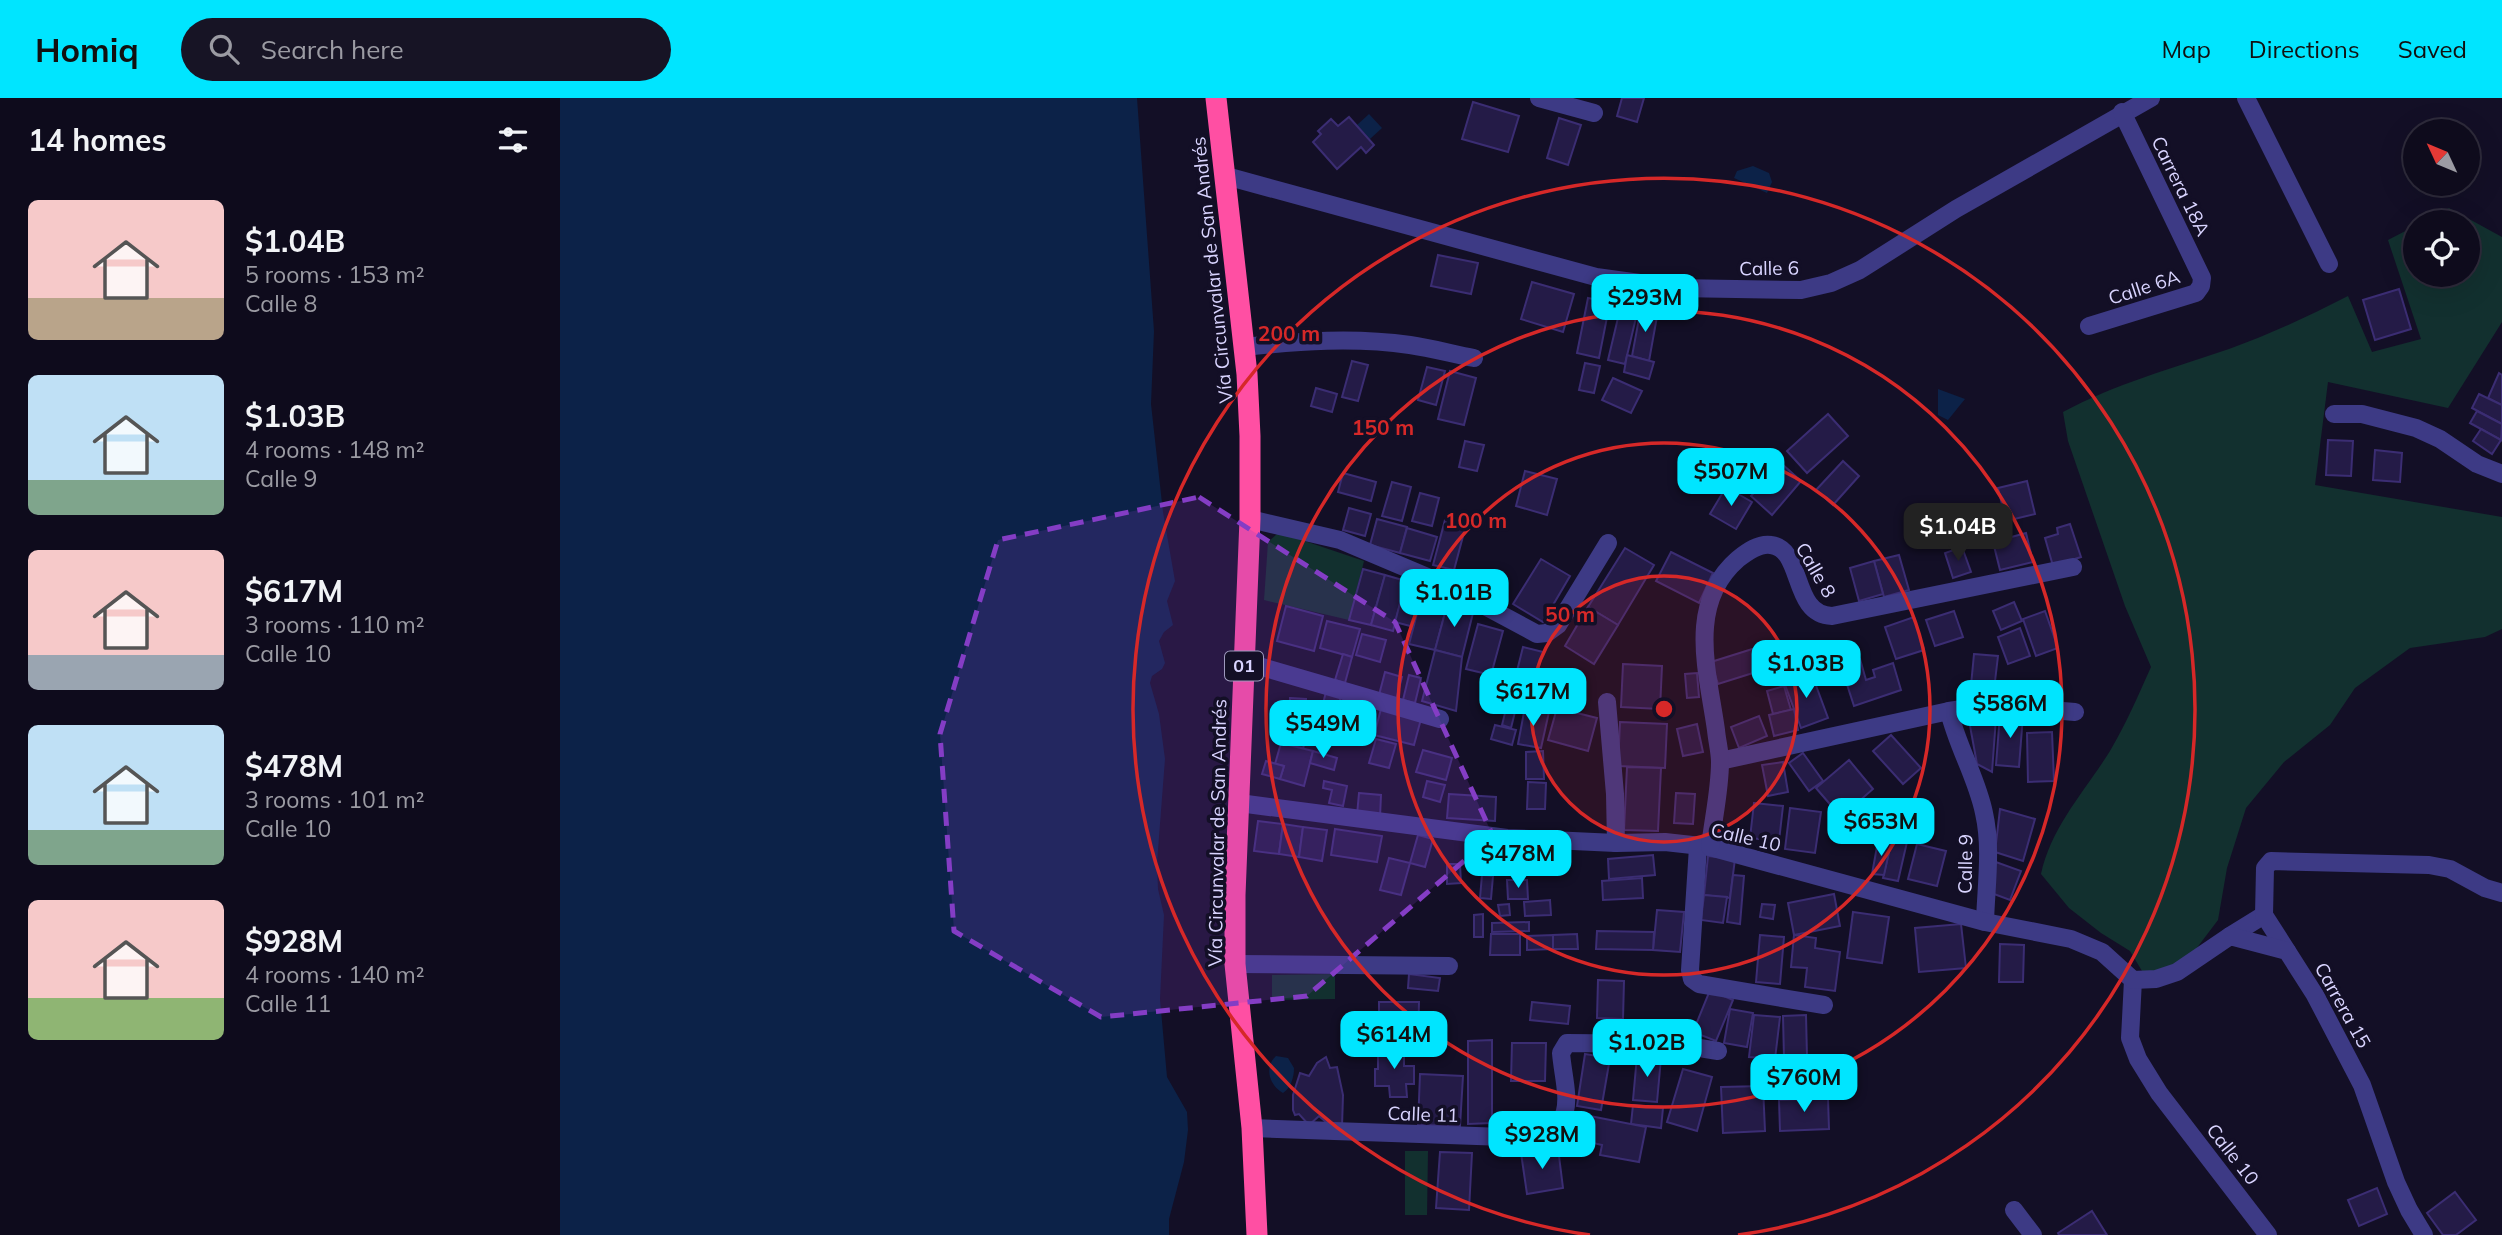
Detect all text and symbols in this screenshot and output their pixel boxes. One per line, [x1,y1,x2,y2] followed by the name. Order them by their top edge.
[181,18,671,81] search box
[35,29,139,70] text: Homiq
[205,30,243,68] icon: search
[261,33,404,66] text: Search here
[2161,34,2211,64] text: Map
[2249,34,2360,64] text: Directions
[2398,34,2467,64] text: Saved
[2403,119,2480,196] north arrow
[2403,119,2480,287] map controls
[28,121,167,159] text: 14 homes
[494,121,532,159] icon: filters
[2147,132,2215,240] street label: Carrera 18A
[1186,135,1238,405] street label: Vía Circunvalar de San Andrés
[2403,210,2480,287] button: locate
[245,222,345,260] text: $1.04B
[84,228,168,312] icon: home
[1739,255,1799,281] street label: Calle 6
[245,260,425,289] text: 5 rooms · 153 m²
[2105,264,2183,310] street label: Calle 6A
[1596,274,1694,334] pin: $293M
[1607,282,1683,311] text: $293M
[245,289,317,318] text: Calle 8
[1258,320,1320,346] text: 200 m
[245,397,345,435] text: $1.03B
[84,403,168,487] icon: home
[1352,414,1414,440] text: 150 m
[245,435,425,464] text: 4 rooms · 148 m²
[1682,448,1780,508] pin: $507M
[1693,456,1769,485] text: $507M
[245,464,317,493] text: Calle 9
[1901,504,2015,563] pin: $1.04B
[1445,507,1507,533] text: 100 m
[1920,511,1996,540] text: $1.04B
[1791,538,1841,602] street label: Calle 8
[1397,570,1511,629] pin: $1.01B
[245,572,343,610] text: $617M
[1416,577,1492,606] text: $1.01B
[84,578,168,662] icon: home
[1545,601,1595,627] text: 50 m
[245,610,425,639] text: 3 rooms · 110 m²
[245,639,331,668] text: Calle 10
[1749,640,1863,700] pin: $1.03B
[1768,648,1844,677] text: $1.03B
[1225,652,1263,680] road number: 01
[1484,668,1582,728] pin: $617M
[1495,676,1571,705] text: $617M
[1961,680,2059,740] pin: $586M
[1972,688,2048,717] text: $586M
[1652,697,1676,721] centre of rings
[1203,699,1231,967] street label: Vía Circunvalar de San Andrés
[1274,700,1372,760] pin: $549M
[1285,708,1361,737] text: $549M
[245,747,343,785] text: $478M
[84,753,168,837] icon: home
[245,785,425,814] text: 3 rooms · 101 m²
[1832,798,1930,858] pin: $653M
[1843,806,1919,835] text: $653M
[245,814,331,843] text: Calle 10
[1709,817,1783,857] street label: Calle 10
[1469,830,1567,890] pin: $478M
[1952,834,1978,894] street label: Calle 9
[1480,838,1556,867] text: $478M
[245,922,343,960] text: $928M
[84,928,168,1012] icon: home
[2310,958,2376,1052] street label: Carrera 15
[245,960,425,989] text: 4 rooms · 140 m²
[245,989,331,1018] text: Calle 11
[1345,1012,1443,1071] pin: $614M
[1356,1019,1432,1048] text: $614M
[1590,1020,1704,1079] pin: $1.02B
[1609,1027,1685,1056] text: $1.02B
[1755,1054,1853,1114] pin: $760M
[1766,1062,1842,1091] text: $760M
[1387,1101,1459,1127] street label: Calle 11
[1493,1112,1591,1171] pin: $928M
[1504,1119,1580,1148] text: $928M
[2202,1119,2264,1189] street label: Calle 10

